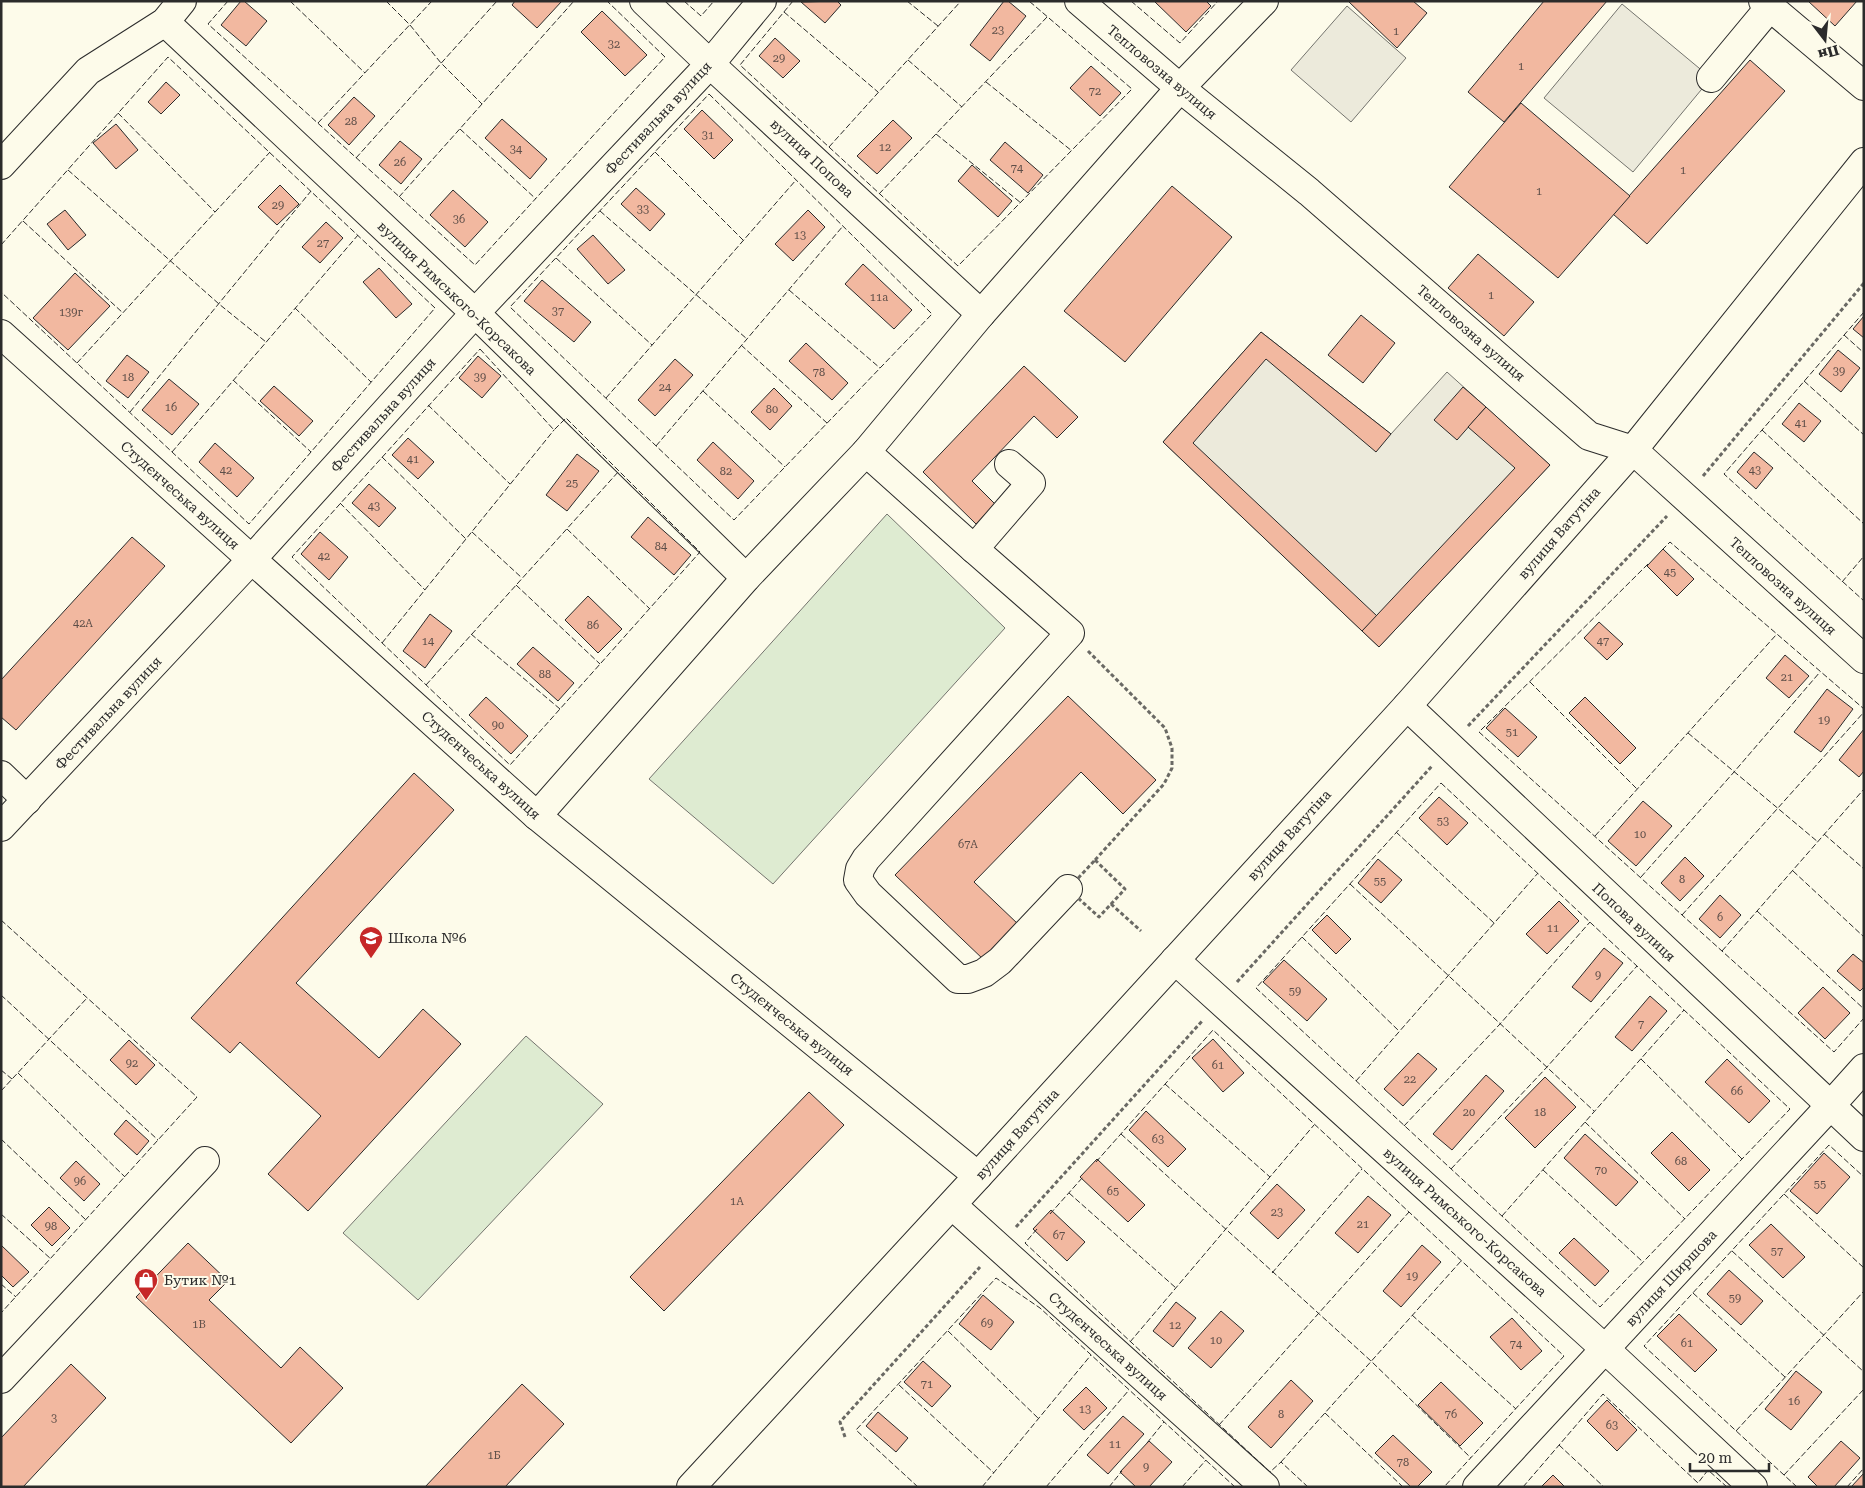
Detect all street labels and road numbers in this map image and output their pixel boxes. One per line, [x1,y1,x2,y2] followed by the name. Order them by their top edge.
[1104,22,1220,122] street label: Тепловозна вулиця
[601,58,715,178] street label: Фестивальна вулиця
[767,115,857,201] street label: вулиця Попова
[374,218,540,378] street label: вулиця Римського-Корсакова
[1414,282,1528,384] street label: Тепловозна вулиця
[327,354,439,476] street label: Фестивальна вулиця
[117,438,243,552] street label: Студєнчеська вулиця
[1515,483,1604,582] street label: вулиця Ватутіна
[1726,534,1840,638] street label: Тепловозна вулиця
[51,653,165,773] street label: Фестивальна вулиця
[418,708,544,822] street label: Студєнчеська вулиця
[1244,786,1334,884] street label: вулиця Ватутіна
[1589,879,1679,965] street label: Попова вулиця
[727,969,857,1079] street label: Студєнчеська вулиця
[972,1085,1062,1183] street label: вулиця Ватутіна
[1380,1144,1550,1300] street label: вулиця Римського-Корсакова
[1622,1226,1720,1330] street label: вулиця Ширшова
[1045,1289,1171,1403] street label: Студєнчеська вулиця

